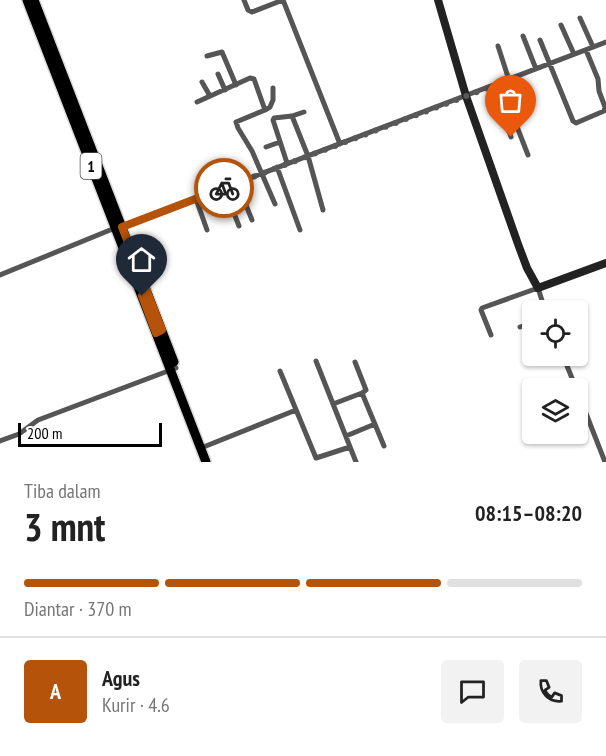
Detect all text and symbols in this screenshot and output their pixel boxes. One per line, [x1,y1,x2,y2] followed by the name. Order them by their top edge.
[485,75,536,137] pin
[494,84,527,117] icon: bag
[80,153,101,179] road number: 1
[194,158,254,218] courier
[208,172,241,205] icon: bike
[116,234,167,296] pin
[125,243,158,276] icon: home
[522,300,588,444] map controls
[522,300,588,366] button: locate
[522,378,588,444] button: layers
[18,420,162,448] scale bar
[27,423,62,443] text: 200 m
[24,478,101,504] text: Tiba dalam
[475,499,582,527] text: 08:15–08:20
[24,501,105,552] text: 3 mnt
[24,596,132,622] text: Diantar · 370 m
[441,660,504,723] button: chat
[519,660,582,723] button: phone
[102,664,140,692] text: Agus
[50,677,61,705] text: A
[102,692,170,718] text: Kurir · 4.6

